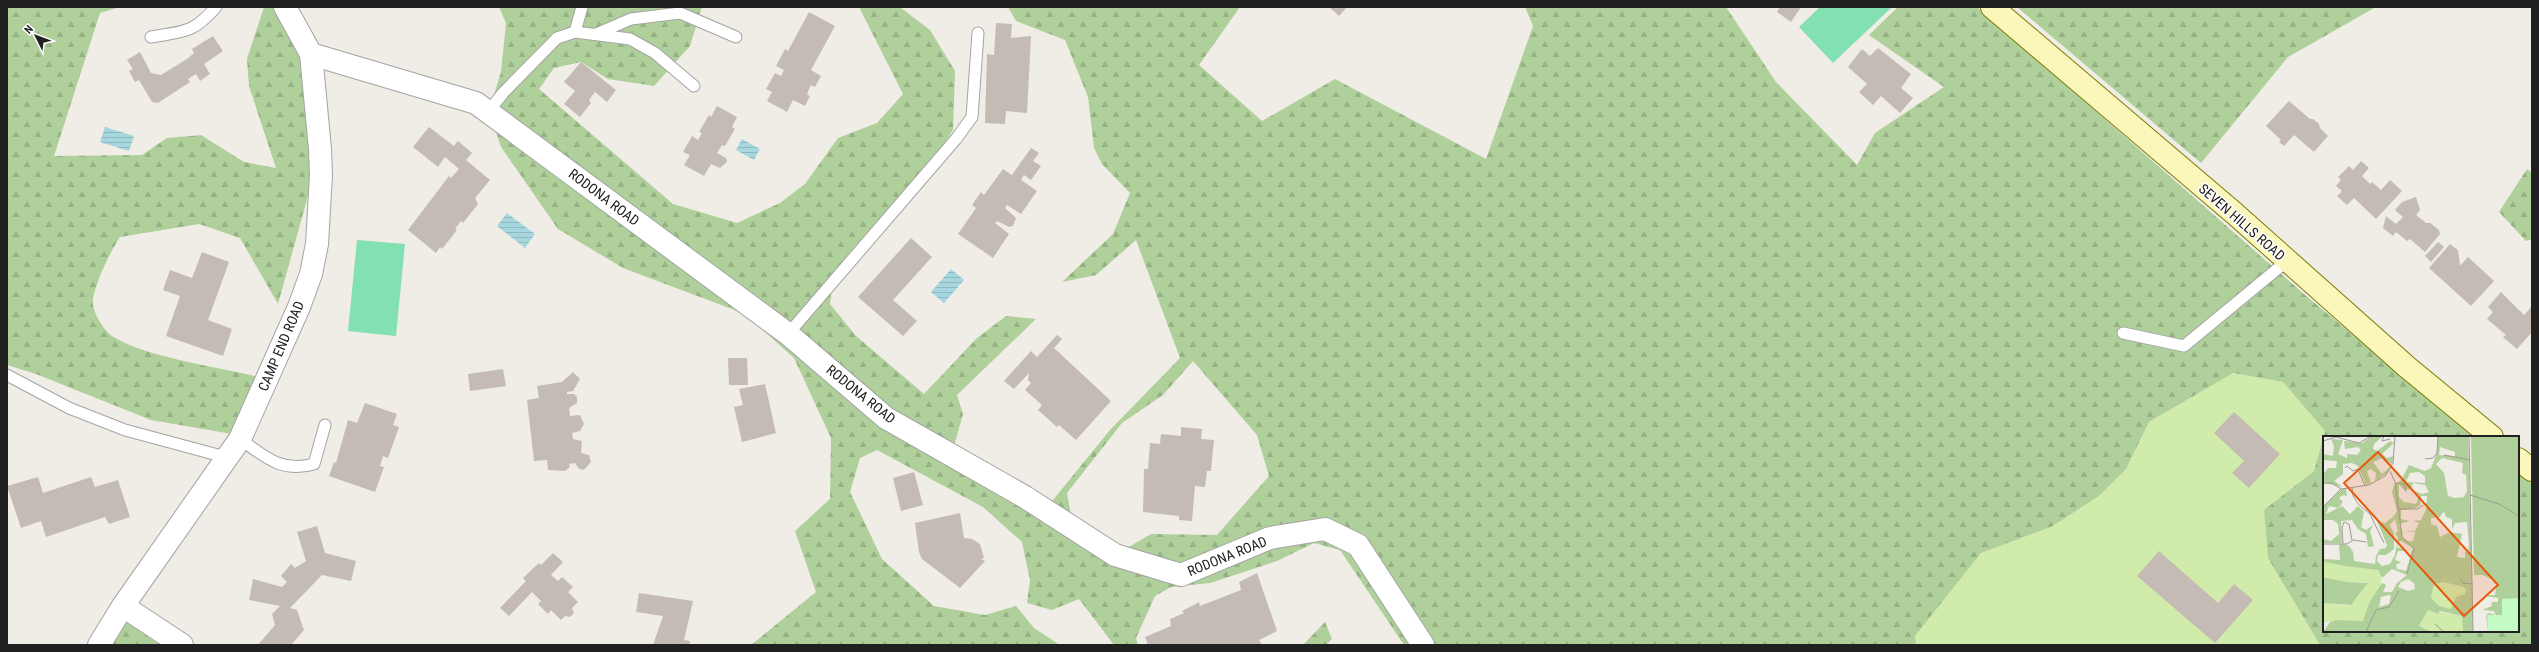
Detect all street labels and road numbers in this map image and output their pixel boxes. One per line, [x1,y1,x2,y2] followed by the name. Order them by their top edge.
[566,165,642,229] street label: RODONA ROAD
[2196,180,2288,264] street label: SEVEN HILLS ROAD
[255,299,307,393] street label: CAMP END ROAD
[823,361,899,427] street label: RODONA ROAD
[1185,533,1269,579] street label: RODONA ROAD

